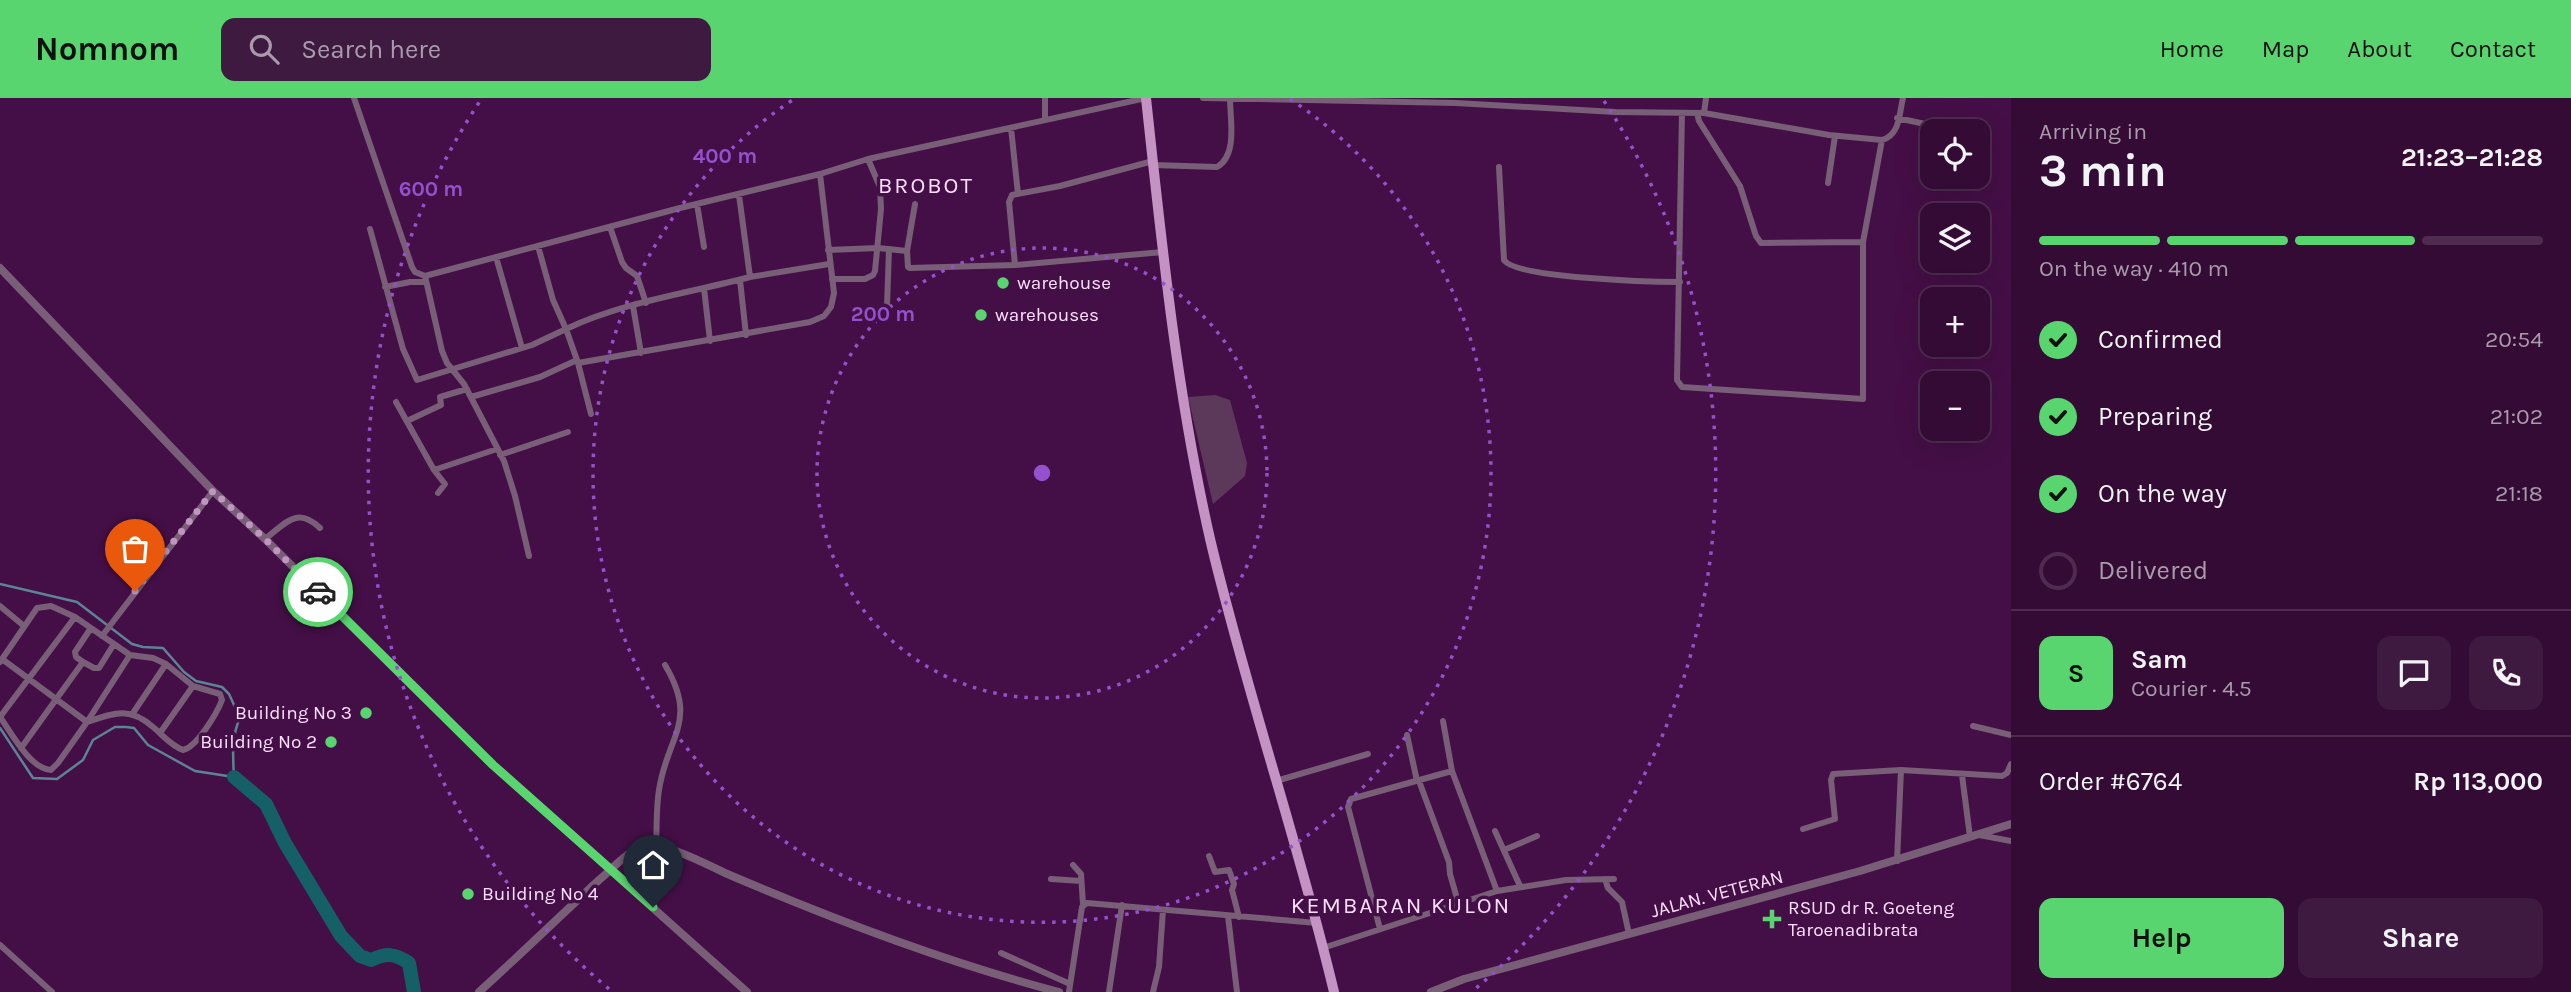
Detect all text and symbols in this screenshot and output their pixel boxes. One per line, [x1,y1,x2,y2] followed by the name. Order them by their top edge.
[221,18,711,81] search box
[35,30,179,68] text: Nomnom
[245,30,283,68] icon: search
[301,34,441,65] text: Search here
[2160,35,2224,63] text: Home
[2262,35,2309,63] text: Map
[2347,35,2412,63] text: About
[2450,35,2536,63] text: Contact
[2039,118,2147,145] text: Arriving in
[1920,119,1990,441] map controls
[1920,119,1990,189] button: locate
[2401,142,2543,173] text: 21:23–21:28
[693,144,757,168] text: 400 m
[2039,144,2167,198] text: 3 min
[878,172,974,199] district label: BROBOT
[399,177,463,201] text: 600 m
[1920,203,1990,273] button: layers
[2039,255,2229,282] text: On the way · 410 m
[1017,272,1111,294] place label: warehouse
[995,275,1011,291] marker: warehouse
[1920,287,1990,357] button: +
[851,302,915,326] text: 200 m
[995,304,1099,326] place label: warehouses
[973,307,989,323] marker: warehouses
[2039,321,2077,359] icon: check
[2098,324,2223,355] text: Confirmed
[2485,326,2543,353] text: 20:54
[1920,371,1990,441] button: −
[2039,398,2077,436] icon: check
[2098,401,2212,432] text: Preparing
[2490,403,2543,430] text: 21:02
[1030,461,1054,485] centre of rings
[2039,475,2077,513] icon: check
[2098,478,2227,509] text: On the way
[2495,480,2543,507] text: 21:18
[105,519,165,591] pin
[116,530,154,568] icon: bag
[2098,555,2208,586] text: Delivered
[283,557,353,627] courier
[299,573,337,611] icon: car
[2377,636,2451,710] button: chat
[2469,636,2543,710] button: phone
[2131,644,2187,675] text: Sam
[2068,658,2084,689] text: S
[2131,675,2252,702] text: Courier · 4.5
[235,702,352,724] place label: Building No 3
[358,705,374,721] marker: Building No 3
[200,731,317,753] place label: Building No 2
[323,734,339,750] marker: Building No 2
[2039,766,2182,797] text: Order #6764
[2413,766,2543,797] text: Rp 113,000
[623,835,683,907] pin
[634,846,672,884] icon: home
[1648,866,1786,922] street label: JALAN. VETERAN
[482,883,599,905] place label: Building No 4
[460,886,476,902] marker: Building No 4
[1291,892,1511,919] district label: KEMBARAN KULON
[1788,897,1955,941] place label: RSUD dr R. Goeteng Taroenadibrata
[2039,898,2284,978] button: Help
[2298,898,2543,978] button: Share
[1762,909,1782,929] marker: RSUD dr R. Goeteng Taroenadibrata

